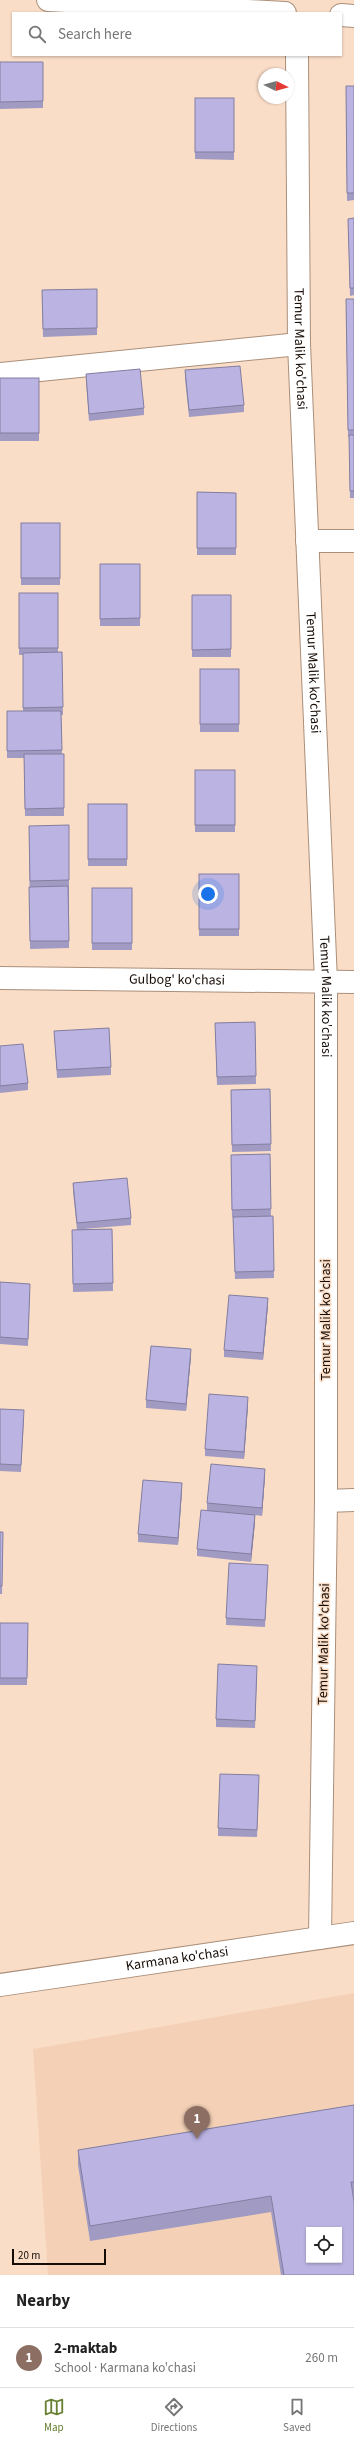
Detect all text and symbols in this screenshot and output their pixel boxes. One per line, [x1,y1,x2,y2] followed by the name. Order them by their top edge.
[12,12,342,56] search box
[26,23,48,45] icon: search
[58,24,132,45] text: Search here
[258,68,294,104] north arrow
[289,288,312,410] street label: Temur Malik ko'chasi
[300,611,325,734] street label: Temur Malik ko'chasi
[198,884,218,904] your location
[314,935,336,1057] street label: Temur Malik ko'chasi
[129,969,225,991] street label: Gulbog' ko'chasi
[316,1259,336,1381] street label: Temur Malik ko'chasi
[313,1583,335,1705] street label: Temur Malik ko'chasi
[124,1942,230,1976] street label: Karmana ko'chasi
[184,2106,210,2139] pin: 1
[306,2227,342,2263] map controls
[306,2227,342,2263] button: locate
[12,2247,106,2266] scale bar
[18,2248,40,2263] text: 20 m
[16,2289,70,2313] text: Nearby
[54,2338,117,2359] text: 2-maktab
[26,2349,32,2367] text: 1
[305,2349,338,2367] text: 260 m
[54,2359,196,2377] text: School · Karmana ko'chasi
[43,2396,65,2435] tab: Map
[151,2396,197,2435] tab: Directions
[283,2396,311,2435] tab: Saved

